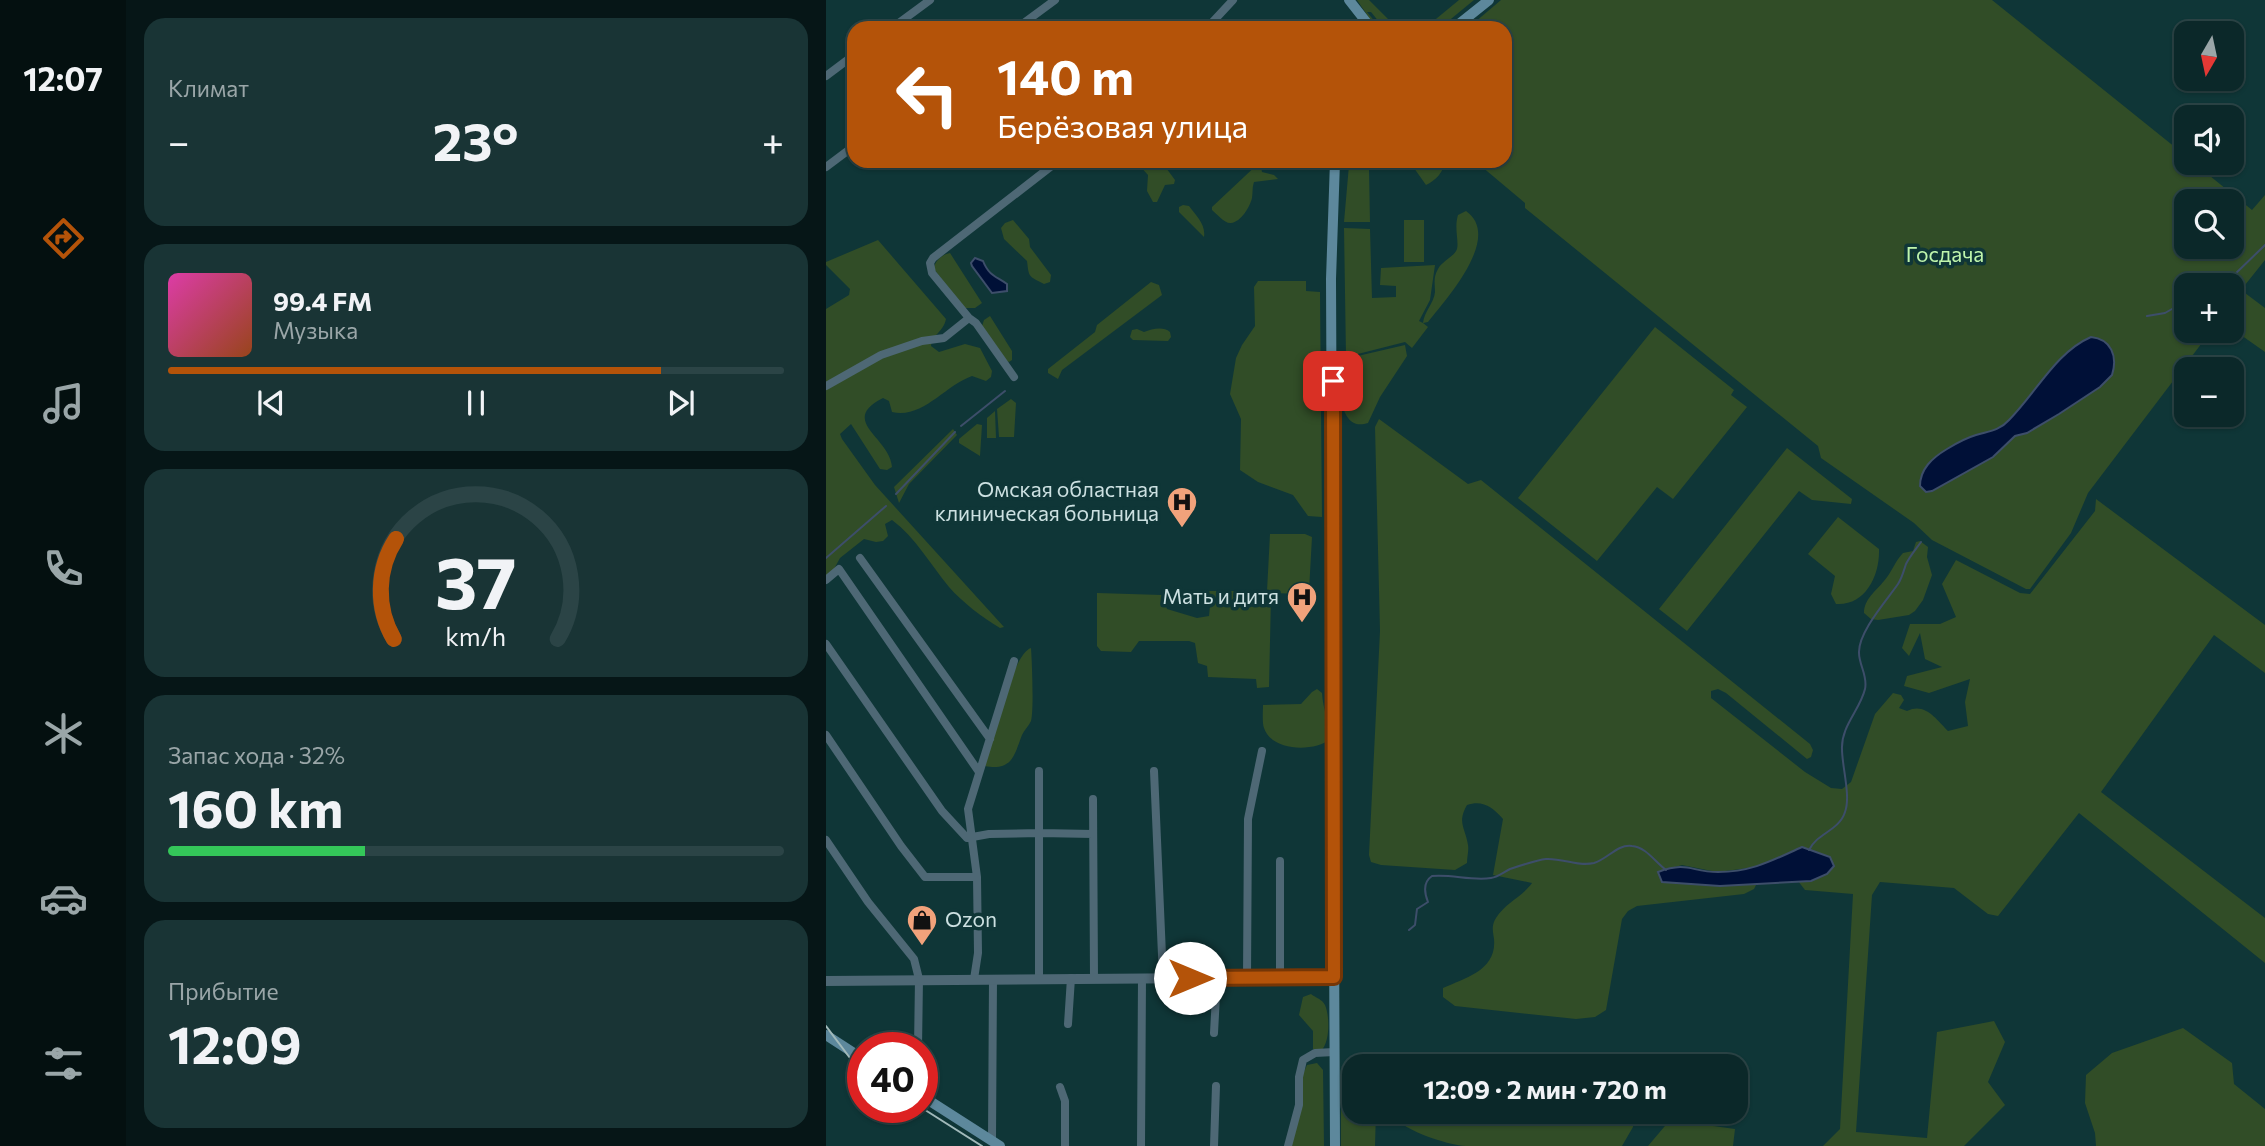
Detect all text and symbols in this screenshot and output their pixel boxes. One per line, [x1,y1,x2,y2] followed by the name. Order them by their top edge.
[2174,21,2244,91] north arrow
[2174,21,2244,427] map controls
[997,45,1134,105] text: 140 m
[882,49,973,140] icon: left
[23,58,103,98] text: 12:07
[168,74,249,102] text: Климат
[997,105,1248,145] text: Берёзовая улица
[2174,105,2244,175] button: sound
[433,108,519,172] text: 23°
[168,117,190,164] text: −
[762,117,784,164] text: +
[2174,189,2244,259] button: search
[39,214,88,263] icon: directions
[1906,241,1984,266] park label: Госдача
[2174,273,2244,343] button: +
[273,285,372,316] text: 99.4 FM
[273,316,358,344] text: Музыка
[1303,351,1363,411] pin
[2174,357,2244,427] button: −
[1314,362,1352,400] icon: arrive
[39,379,88,428] icon: music
[252,384,290,422] icon: previous
[457,384,495,422] icon: pause
[662,384,700,422] icon: next
[935,476,1159,525] place label: Омская областная клиническая больница
[1165,485,1199,529] hospital icon: Омская областная клиническая больница
[435,535,517,624] text: 37
[39,544,88,593] icon: phone
[1285,580,1319,624] hospital icon: Мать и дитя
[1162,583,1279,608] place label: Мать и дитя
[446,621,506,651] text: km/h
[39,709,88,758] icon: climate
[168,741,345,769] text: Запас хода · 32%
[168,775,343,839] text: 160 km
[39,874,88,923] icon: car
[905,903,939,947] shop icon: Ozon
[945,906,997,931] place label: Ozon
[1153,941,1227,1015] position arrow
[168,977,279,1005] text: Прибытие
[168,1011,302,1075] text: 12:09
[847,1032,938,1123] speed limit sign: 40
[39,1039,88,1088] icon: filters
[1423,1073,1667,1104] text: 12:09 · 2 мин · 720 m

